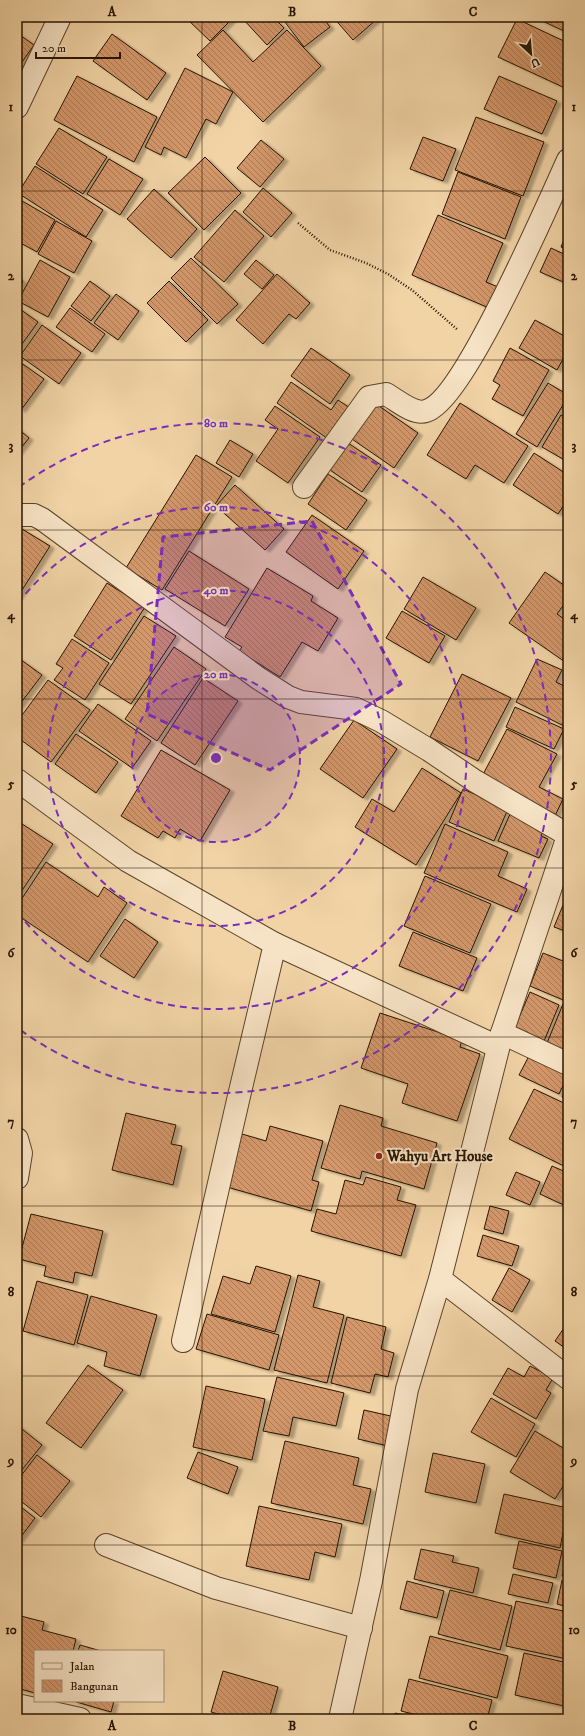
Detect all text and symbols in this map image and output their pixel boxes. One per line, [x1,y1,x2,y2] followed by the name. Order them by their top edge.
[107,4,117,20] text: A
[288,4,296,20] text: B
[469,4,478,20] text: C
[36,34,120,60] scale bar
[511,34,551,74] north arrow
[42,41,66,56] text: 20 m
[528,54,542,70] text: U
[9,99,14,115] text: 1
[572,99,577,115] text: 1
[8,268,15,284] text: 2
[571,268,578,284] text: 2
[204,416,228,431] text: 80 m
[9,438,14,454] text: 3
[572,438,577,454] text: 3
[204,500,228,515] text: 60 m
[203,583,228,598] text: 40 m
[6,607,15,624] text: 4
[569,607,578,624] text: 4
[204,667,228,682] text: 20 m
[209,751,223,765] centre of rings
[7,776,15,792] text: 5
[570,776,578,792] text: 5
[8,945,16,961] text: 6
[571,945,579,961] text: 6
[8,1114,15,1130] text: 7
[571,1114,578,1130] text: 7
[386,1147,494,1166] place label: Wahyu Art House
[374,1151,384,1161] marker: Wahyu Art House
[8,1284,15,1300] text: 8
[571,1284,578,1300] text: 8
[7,1453,14,1469] text: 9
[570,1453,577,1469] text: 9
[5,1622,17,1638] text: 10
[568,1622,580,1638] text: 10
[34,1650,164,1702] legend
[69,1659,95,1674] text: Jalan
[70,1679,119,1694] text: Bangunan
[107,1718,117,1734] text: A
[288,1718,296,1734] text: B
[469,1718,478,1734] text: C

